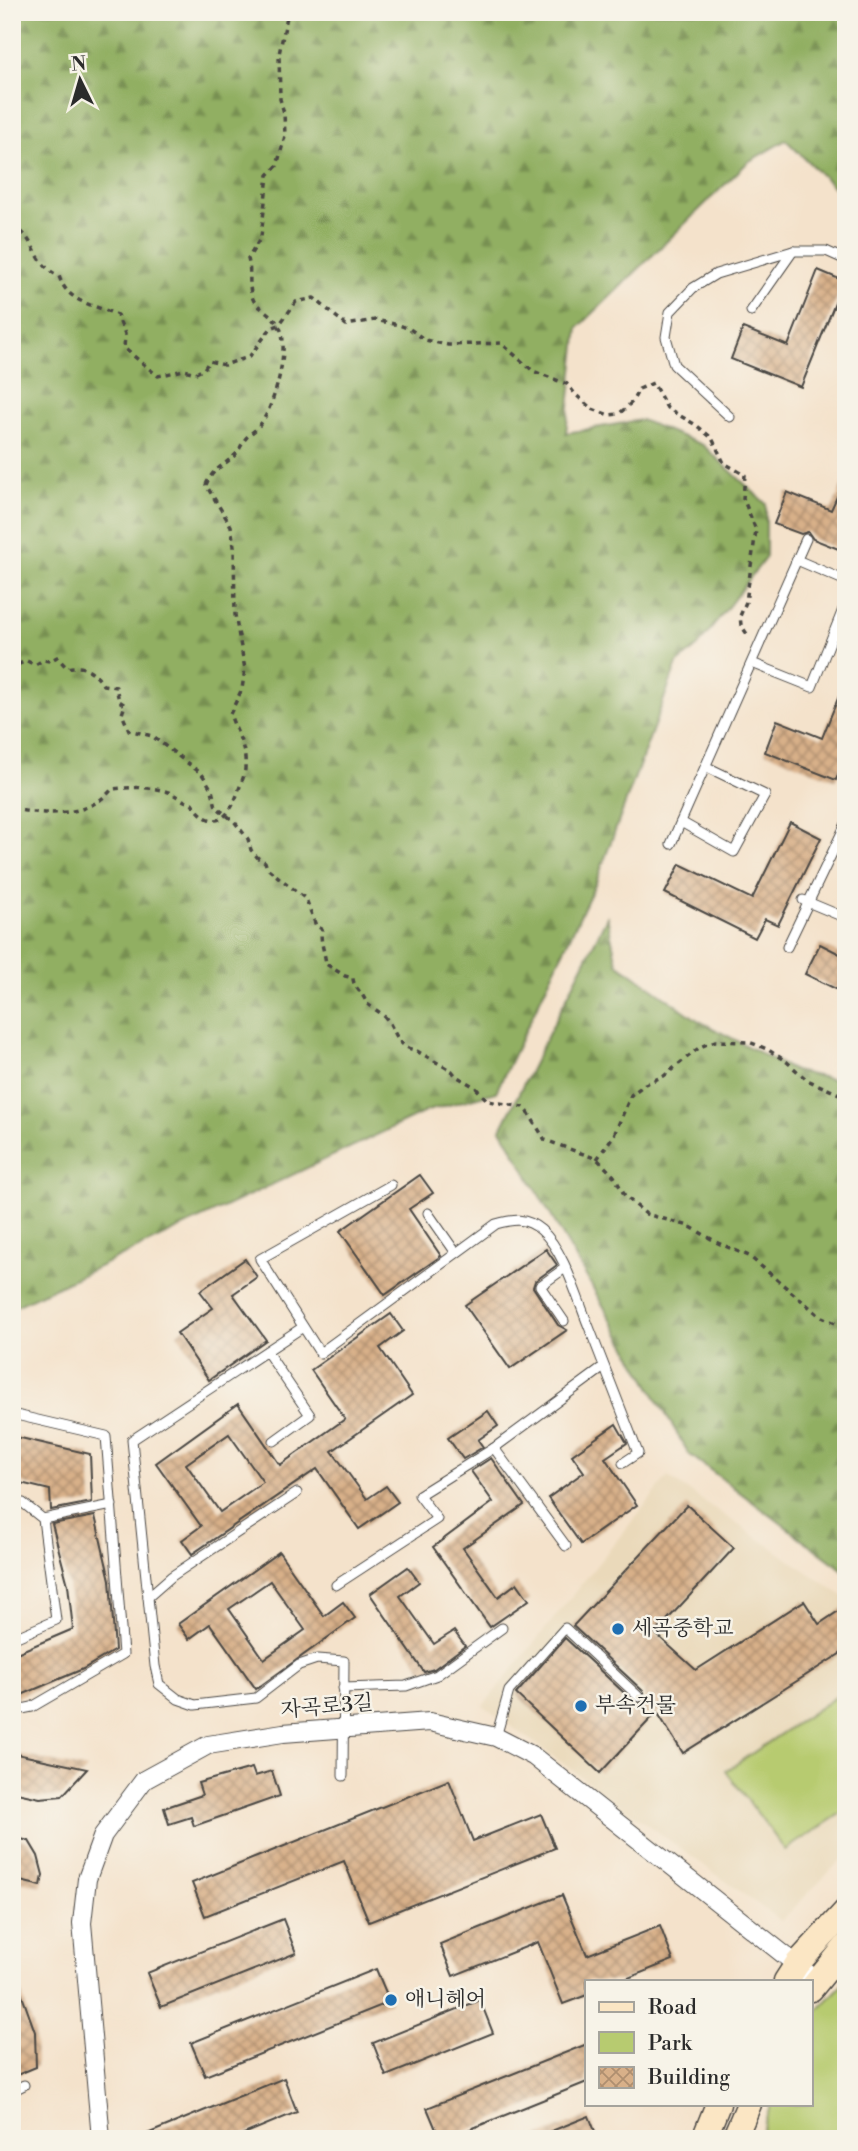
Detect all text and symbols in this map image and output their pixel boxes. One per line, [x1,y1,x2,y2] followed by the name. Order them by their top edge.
[46,46,116,116] north arrow
[70,51,87,77] text: N
[632,1616,733,1642] place label: 세곡중학교
[610,1621,626,1637] marker: 세곡중학교
[280,1690,374,1724] street label: 자곡로3길
[595,1693,676,1719] place label: 부속건물
[573,1698,589,1714] marker: 부속건물
[585,1980,812,2106] legend
[405,1987,486,2013] place label: 애니헤어
[383,1992,399,2008] marker: 애니헤어
[648,1995,697,2021] text: Road
[648,2031,693,2057] text: Park
[647,2065,730,2091] text: Building

